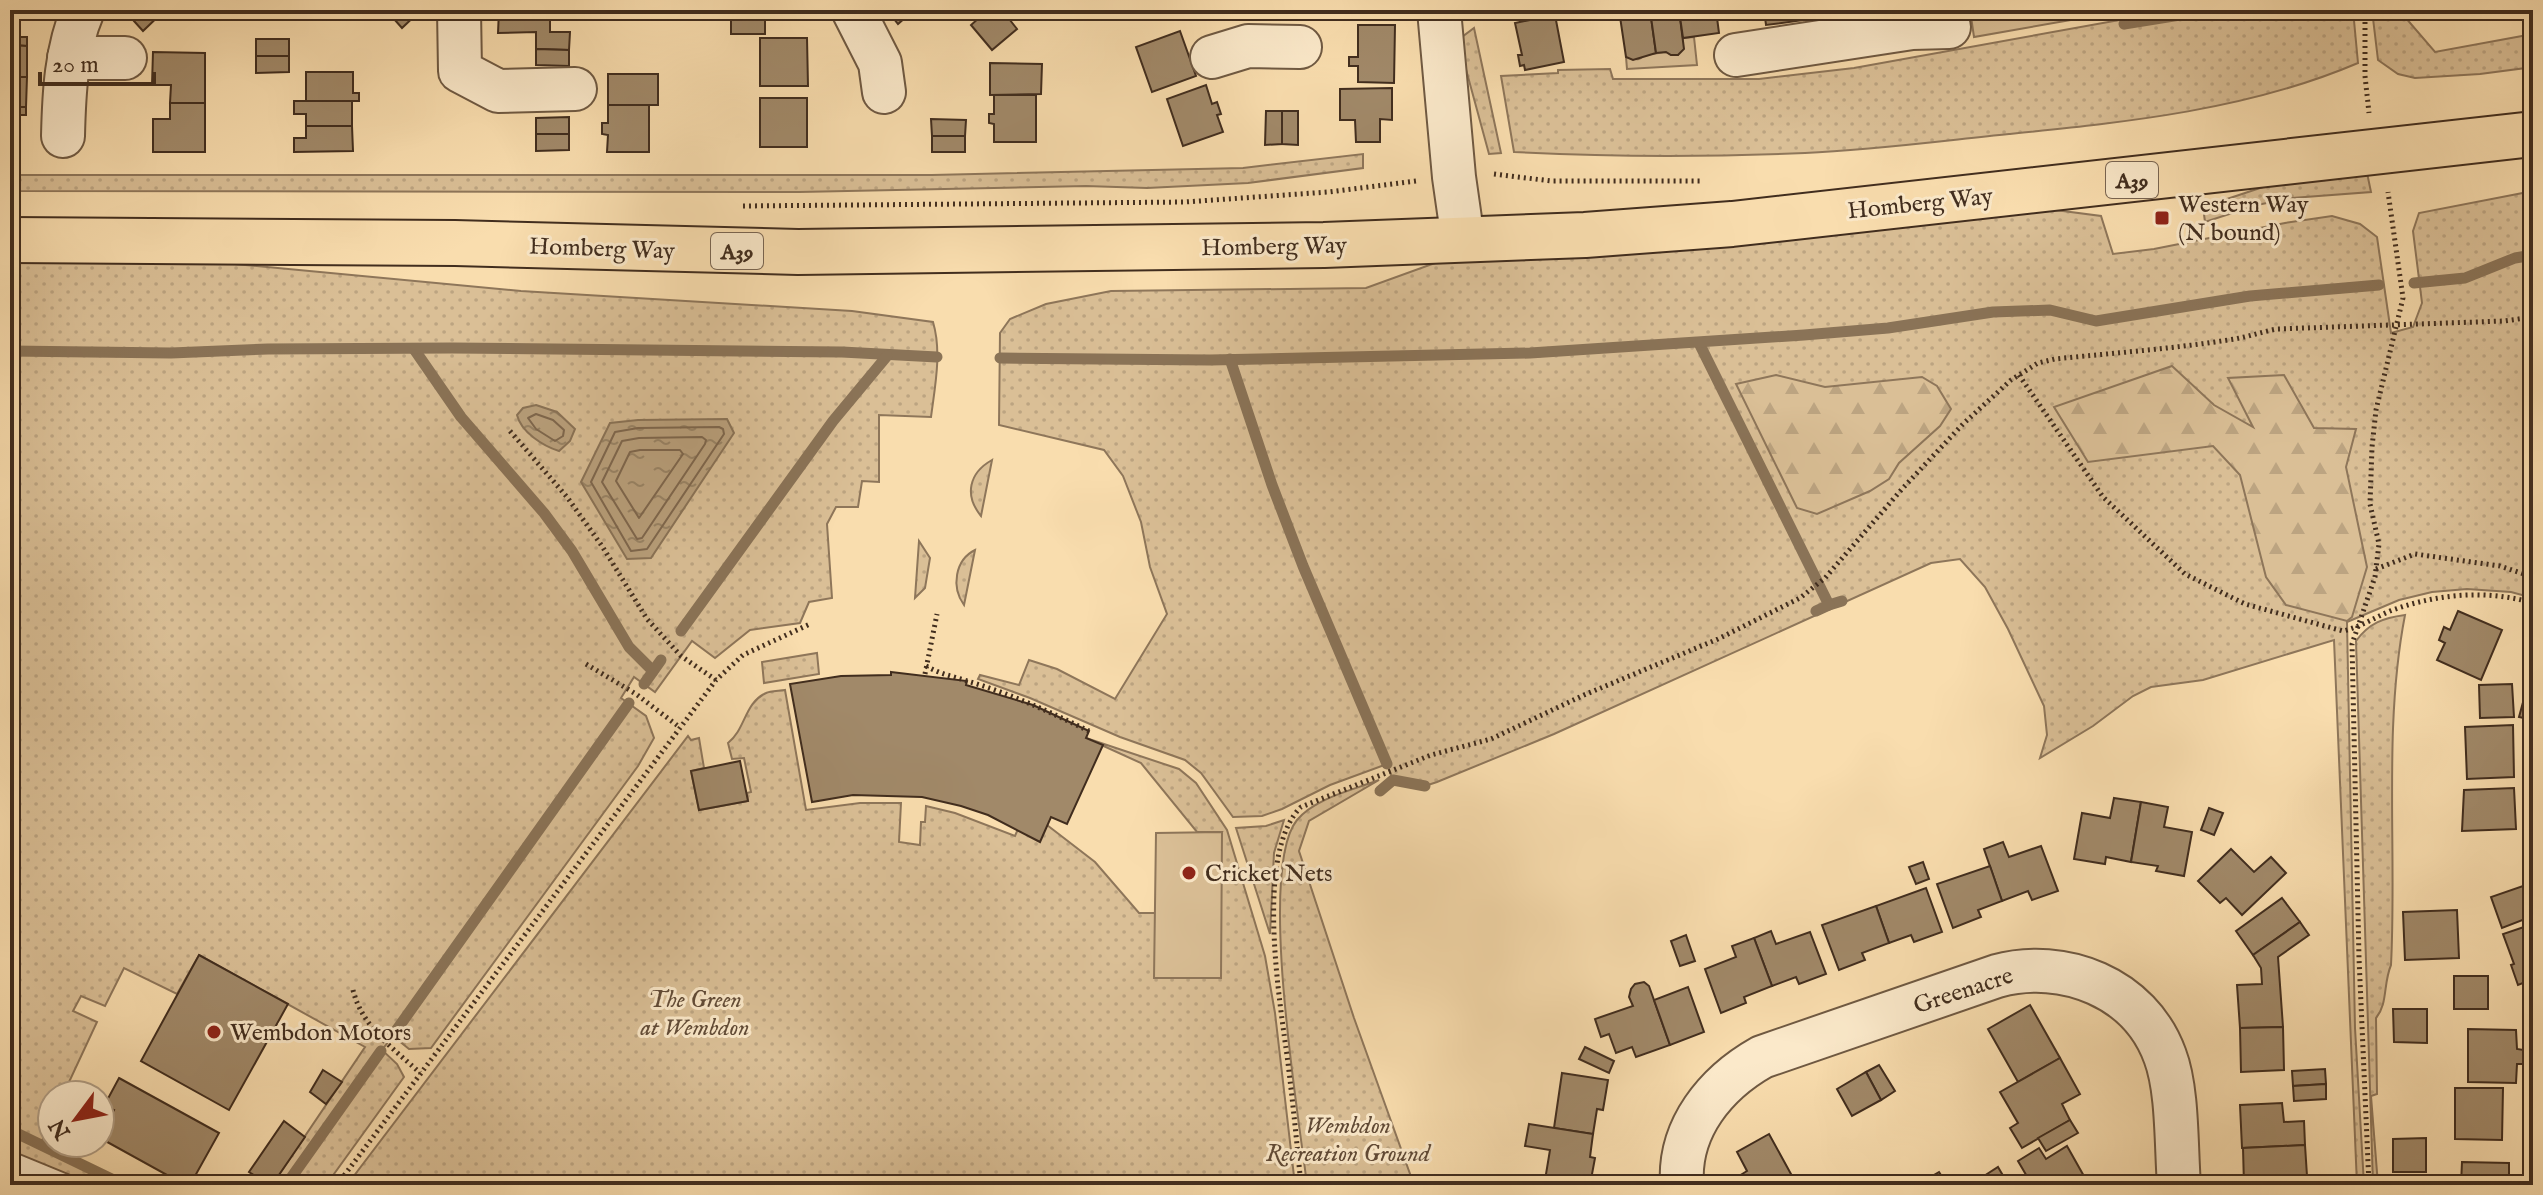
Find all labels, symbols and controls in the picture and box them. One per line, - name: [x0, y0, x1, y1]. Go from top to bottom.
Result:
- scale bar: [40, 36, 154, 86]
- text: 20 m: [52, 50, 99, 81]
- road number: A39: [2106, 162, 2158, 198]
- street label: Homberg Way: [1846, 181, 1995, 228]
- place label: Western Way (N bound): [2178, 190, 2309, 249]
- marker: Western Way (N bound): [2153, 209, 2171, 227]
- street label: Homberg Way: [529, 231, 676, 268]
- street label: Homberg Way: [1201, 231, 1347, 264]
- road number: A39: [711, 233, 763, 269]
- place label: Cricket Nets: [1205, 859, 1333, 890]
- marker: Cricket Nets: [1180, 864, 1198, 882]
- street label: Greenacre: [1910, 961, 2017, 1022]
- park label: The Green at Wembdon: [639, 985, 750, 1044]
- place label: Wembdon Motors: [230, 1018, 411, 1049]
- marker: Wembdon Motors: [205, 1023, 223, 1041]
- north arrow: [36, 1079, 116, 1159]
- park label: Wembdon Recreation Ground: [1266, 1111, 1432, 1170]
- text: N: [44, 1113, 78, 1145]

